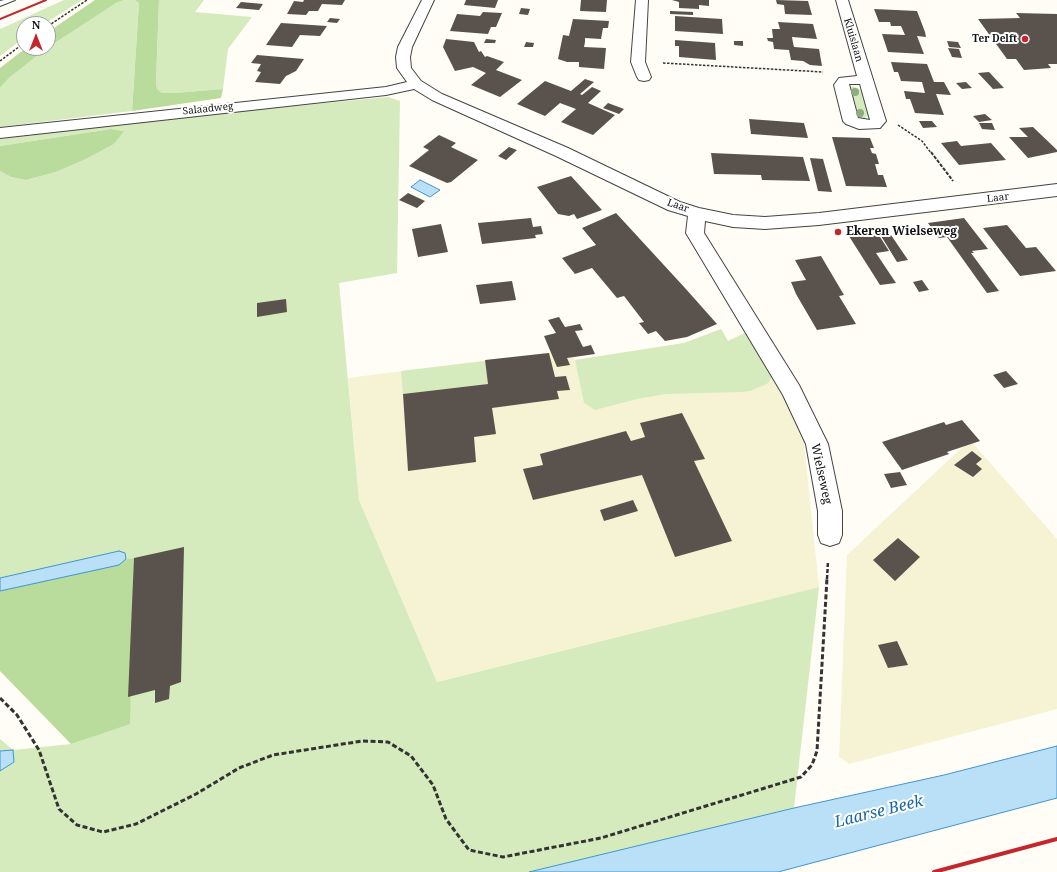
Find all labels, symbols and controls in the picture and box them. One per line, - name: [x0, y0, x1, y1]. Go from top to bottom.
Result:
- north arrow: [16, 16, 56, 56]
- text: N: [32, 17, 40, 32]
- street label: Kluislaan: [841, 17, 865, 63]
- place label: Ter Delft: [972, 33, 1017, 45]
- marker: Ter Delft: [1020, 34, 1030, 44]
- street label: Salaadweg: [182, 100, 234, 118]
- street label: Laar: [986, 191, 1010, 205]
- street label: Laar: [666, 197, 690, 215]
- place label: Ekeren Wielseweg: [846, 225, 957, 239]
- marker: Ekeren Wielseweg: [833, 227, 843, 237]
- street label: Wielseweg: [808, 442, 834, 506]
- water label: Laarse Beek: [833, 792, 925, 832]

